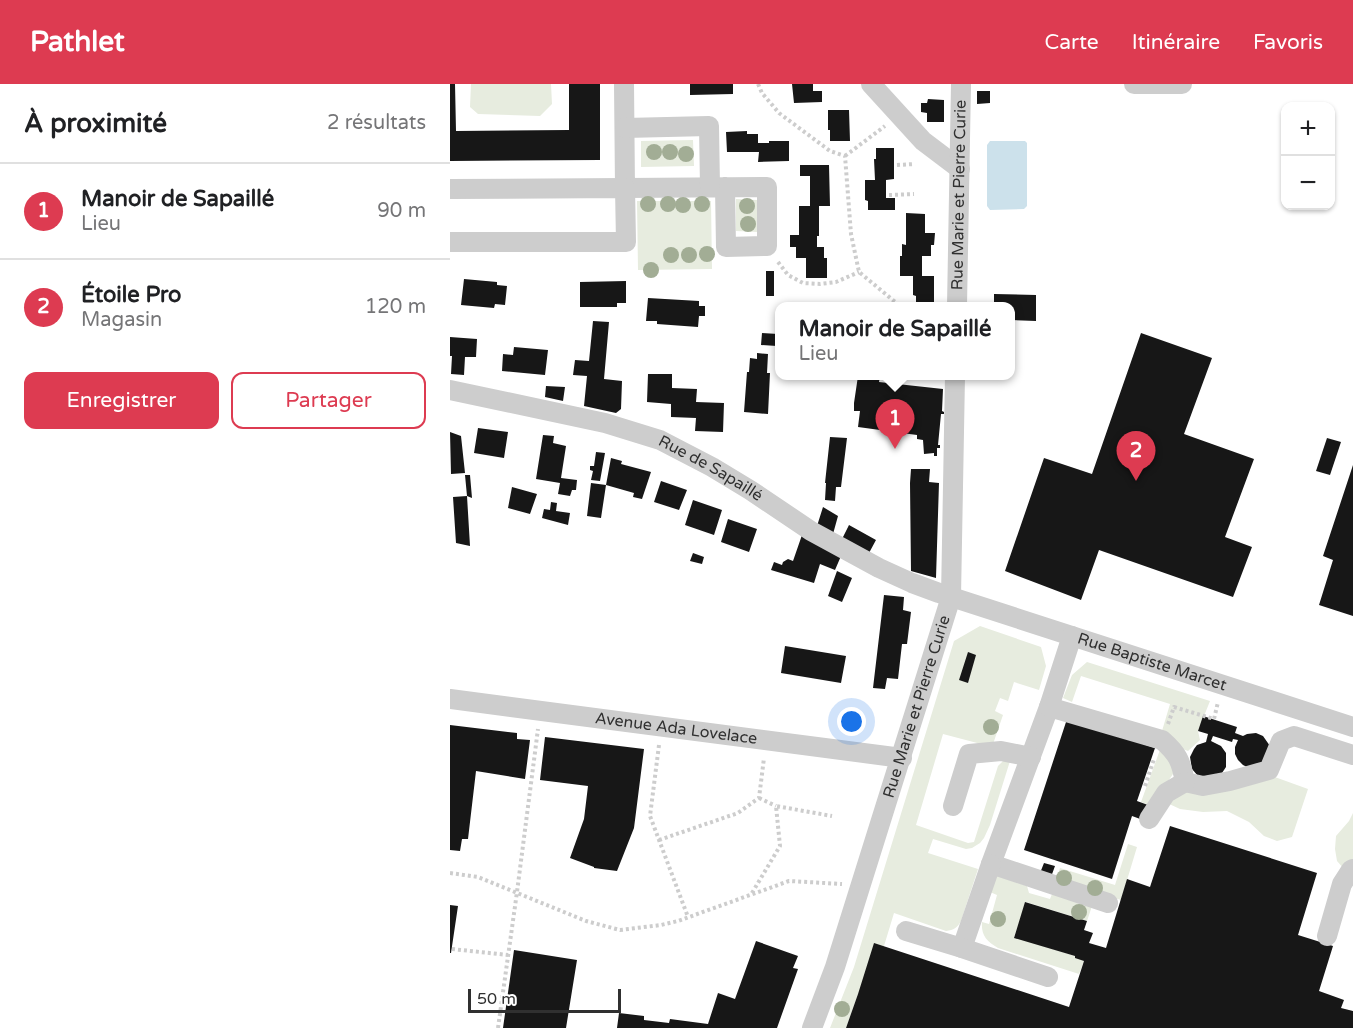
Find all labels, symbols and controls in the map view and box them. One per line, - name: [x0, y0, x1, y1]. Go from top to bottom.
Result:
- text: Pathlet: [30, 25, 125, 59]
- text: Carte: [1045, 30, 1099, 55]
- text: Itinéraire: [1132, 30, 1220, 55]
- text: Favoris: [1253, 30, 1323, 55]
- street label: Rue Marie et Pierre Curie: [947, 100, 971, 290]
- map controls: [1281, 102, 1335, 210]
- button: +: [1281, 102, 1335, 156]
- text: À proximité: [24, 108, 167, 139]
- text: 2 résultats: [327, 111, 426, 135]
- button: −: [1281, 156, 1335, 210]
- text: Manoir de Sapaillé: [81, 186, 274, 212]
- text: 1: [37, 199, 50, 223]
- text: 90 m: [377, 199, 426, 223]
- text: Lieu: [81, 212, 121, 236]
- text: Étoile Pro: [81, 282, 182, 308]
- text: 2: [37, 295, 50, 319]
- text: 120 m: [365, 295, 426, 319]
- popup: [775, 302, 1015, 380]
- text: Magasin: [81, 308, 162, 332]
- text: Manoir de Sapaillé: [798, 316, 992, 342]
- text: Lieu: [798, 342, 838, 366]
- button: Enregistrer: [24, 372, 219, 429]
- button: Partager: [231, 372, 426, 429]
- pin: 1: [876, 400, 914, 449]
- street label: Rue de Sapaillé: [655, 431, 767, 506]
- pin: 2: [1116, 432, 1156, 481]
- street label: Rue Marie et Pierre Curie: [879, 613, 955, 801]
- street label: Rue Baptiste Marcet: [1075, 629, 1229, 695]
- your location: [837, 707, 866, 736]
- street label: Avenue Ada Lovelace: [594, 708, 758, 749]
- scale bar: [468, 986, 621, 1014]
- text: 50 m: [477, 989, 516, 1009]

